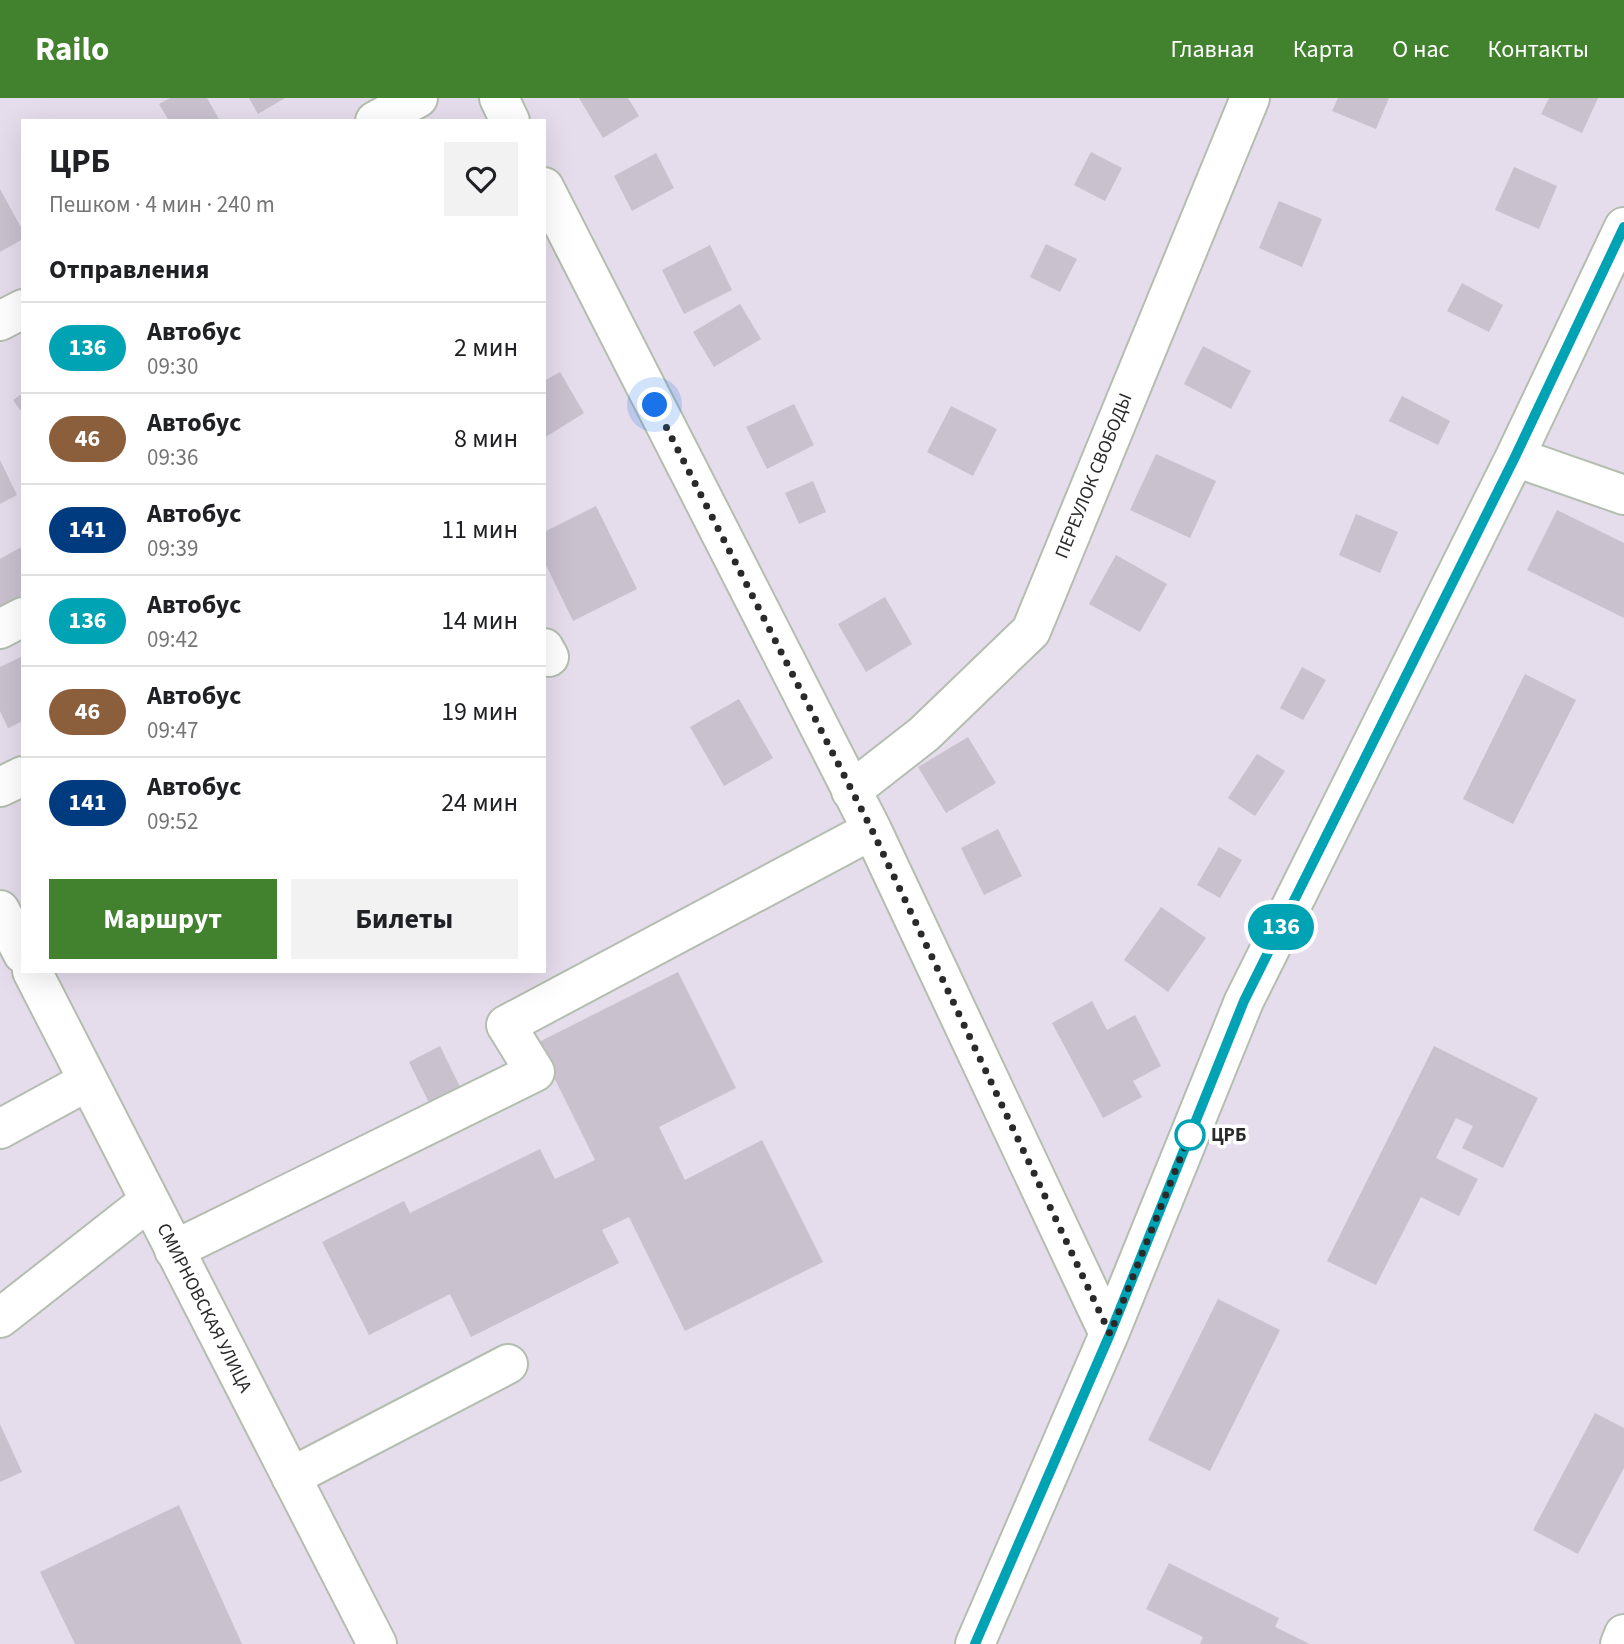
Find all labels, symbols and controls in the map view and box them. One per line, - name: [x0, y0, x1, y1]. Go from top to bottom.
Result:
- text: Railo: [35, 26, 109, 73]
- text: Главная: [1170, 32, 1255, 67]
- text: Карта: [1293, 32, 1354, 67]
- text: О нас: [1392, 32, 1449, 67]
- text: Контакты: [1487, 32, 1589, 67]
- text: ЦРБ: [49, 138, 110, 185]
- button: heart: [444, 142, 518, 216]
- text: Пешком · 4 мин · 240 m: [49, 188, 275, 221]
- text: Отправления: [49, 251, 209, 288]
- text: Автобус: [147, 313, 241, 350]
- text: 2 мин: [454, 329, 518, 366]
- text: 136: [68, 330, 107, 365]
- text: 09:30: [147, 350, 198, 383]
- your location: [637, 387, 672, 422]
- street label: ПЕРЕУЛОК СВОБОДЫ: [1049, 389, 1139, 563]
- text: Автобус: [147, 404, 241, 441]
- text: 8 мин: [454, 420, 518, 457]
- text: 46: [75, 421, 100, 456]
- text: 09:36: [147, 441, 198, 474]
- text: Автобус: [147, 495, 241, 532]
- text: 11 мин: [441, 511, 518, 548]
- text: 141: [68, 512, 107, 547]
- text: 09:39: [147, 532, 198, 565]
- text: Автобус: [147, 586, 241, 623]
- text: 14 мин: [441, 602, 518, 639]
- text: 136: [68, 603, 107, 638]
- text: 09:42: [147, 623, 198, 656]
- text: Автобус: [147, 677, 241, 714]
- text: 19 мин: [441, 693, 518, 730]
- text: 46: [75, 694, 100, 729]
- text: 09:47: [147, 714, 198, 747]
- text: Автобус: [147, 768, 241, 805]
- text: 24 мин: [441, 784, 518, 821]
- text: 141: [68, 785, 107, 820]
- text: 09:52: [147, 805, 198, 838]
- button: Маршрут: [49, 879, 277, 959]
- button: Билеты: [291, 879, 518, 959]
- line badge: 136: [1241, 904, 1321, 950]
- text: 136: [1262, 909, 1300, 944]
- marker: ЦРБ: [1175, 1120, 1205, 1150]
- place label: ЦРБ: [1211, 1122, 1246, 1149]
- street label: СМИРНОВСКАЯ УЛИЦА: [150, 1219, 259, 1398]

